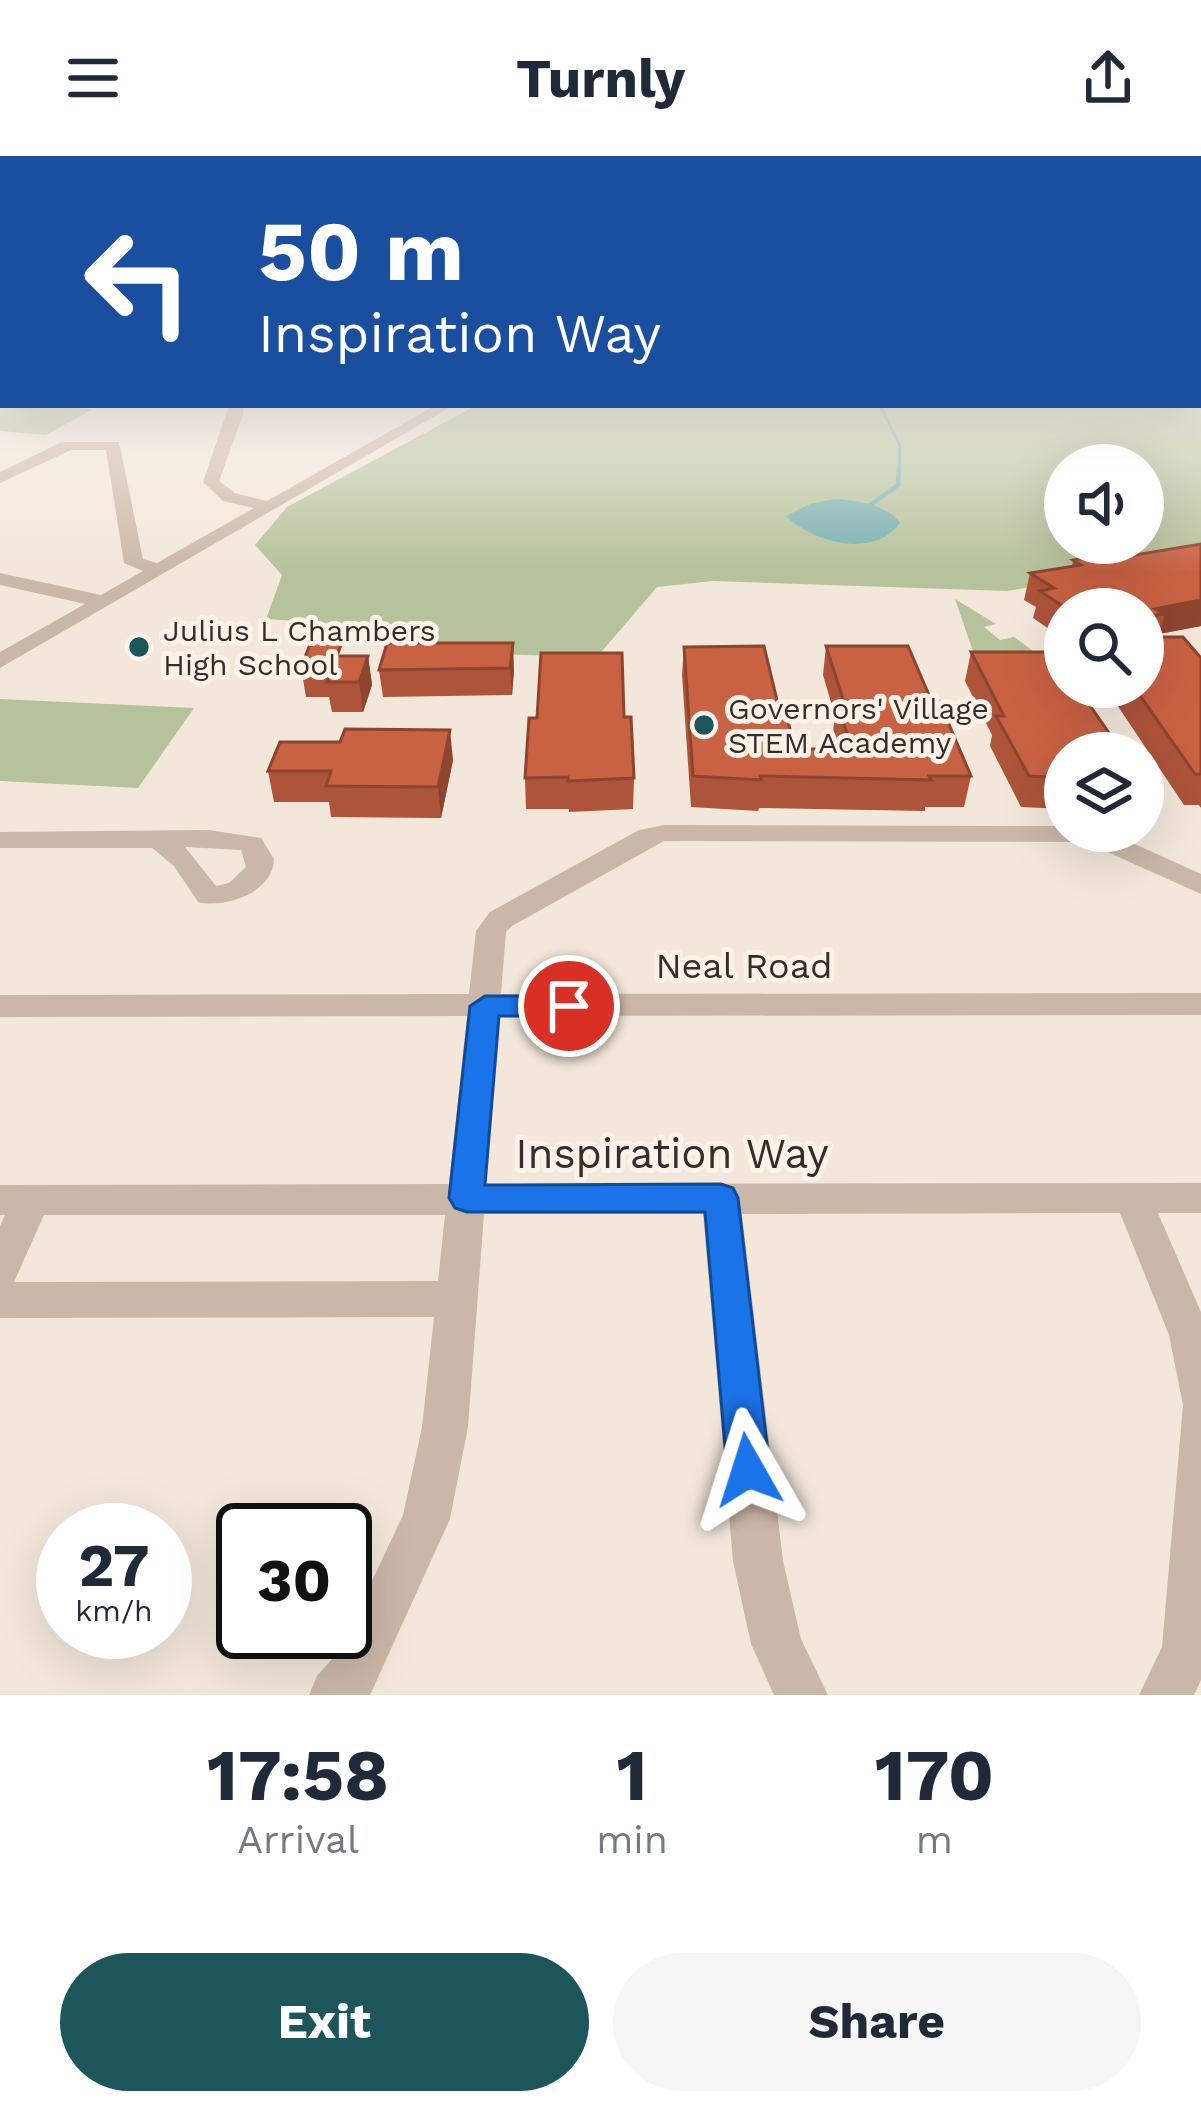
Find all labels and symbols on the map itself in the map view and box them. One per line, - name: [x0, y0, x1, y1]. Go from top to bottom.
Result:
- place label: Julius L Chambers High School: [163, 613, 436, 682]
- marker: Julius L Chambers High School: [126, 634, 152, 660]
- place label: Governors' Village STEM Academy: [728, 691, 989, 760]
- marker: Governors' Village STEM Academy: [691, 712, 717, 738]
- street label: Neal Road: [655, 945, 833, 987]
- pin: [518, 955, 620, 1057]
- street label: Inspiration Way: [515, 1129, 829, 1178]
- position arrow: [685, 1407, 811, 1533]
- speed limit sign: 30: [216, 1503, 372, 1659]

